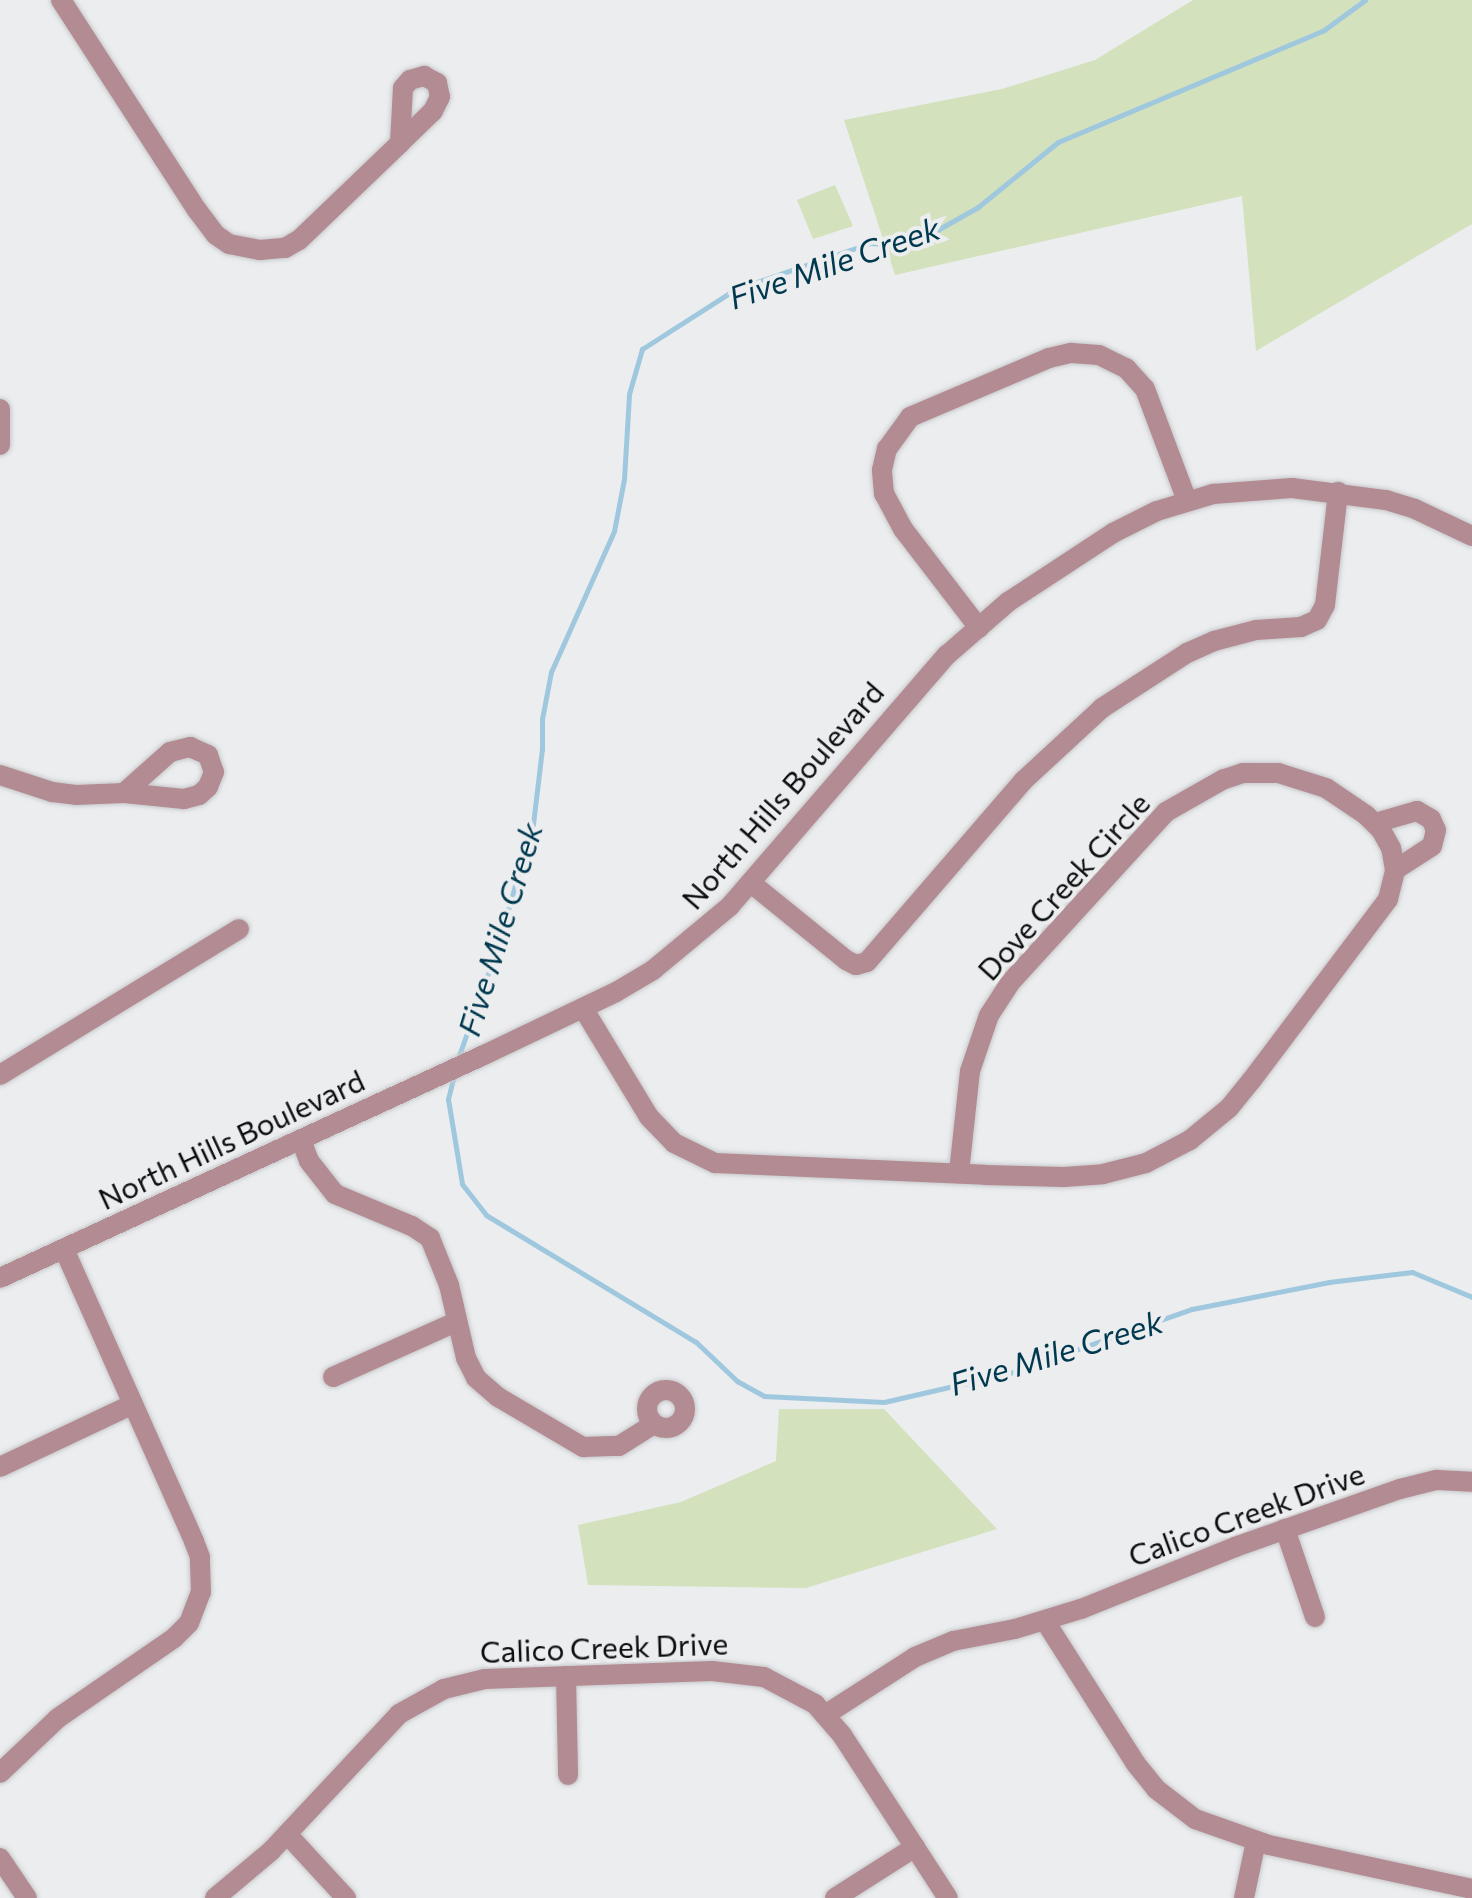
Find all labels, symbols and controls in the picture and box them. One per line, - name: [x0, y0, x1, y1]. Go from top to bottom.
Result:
- water label: Five Mile Creek: [723, 208, 945, 316]
- street label: North Hills Boulevard: [674, 674, 890, 916]
- street label: Dove Creek Circle: [969, 785, 1157, 987]
- water label: Five Mile Creek: [448, 818, 550, 1040]
- street label: North Hills Boulevard: [92, 1062, 370, 1216]
- water label: Five Mile Creek: [945, 1301, 1167, 1403]
- street label: Calico Creek Drive: [1123, 1455, 1369, 1573]
- street label: Calico Creek Drive: [479, 1625, 729, 1669]

